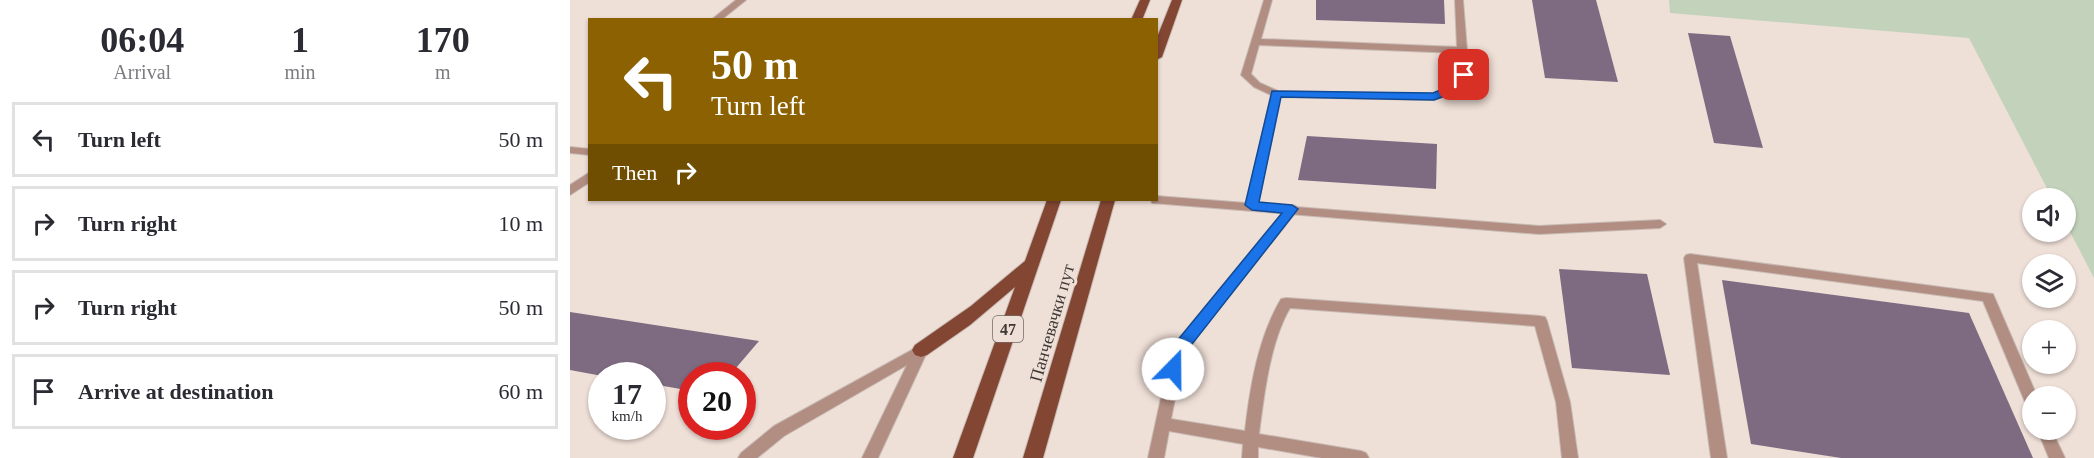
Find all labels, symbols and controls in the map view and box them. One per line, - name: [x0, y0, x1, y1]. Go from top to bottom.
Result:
- text: 06:04: [100, 20, 184, 60]
- text: 1: [291, 20, 309, 60]
- text: 170: [416, 20, 470, 60]
- icon: left: [612, 42, 690, 120]
- text: 50 m: [711, 42, 799, 88]
- pin: [1438, 49, 1489, 100]
- icon: arrive: [1447, 58, 1480, 91]
- text: Arrival: [113, 61, 171, 83]
- text: min: [284, 61, 316, 83]
- text: m: [435, 61, 451, 83]
- text: Turn left: [711, 91, 805, 121]
- icon: left: [27, 123, 60, 156]
- text: Turn left: [78, 127, 161, 152]
- text: 50 m: [498, 127, 543, 152]
- icon: right: [669, 156, 702, 189]
- text: Then: [612, 160, 657, 185]
- map controls: [2022, 188, 2076, 440]
- button: sound: [2022, 188, 2076, 242]
- icon: right: [27, 207, 60, 240]
- text: Turn right: [78, 211, 177, 236]
- text: 10 m: [498, 211, 543, 236]
- button: layers: [2022, 254, 2076, 308]
- street label: Панчевачки пут: [1026, 262, 1078, 384]
- icon: right: [27, 291, 60, 324]
- text: Turn right: [78, 295, 177, 320]
- text: 50 m: [498, 295, 543, 320]
- road number: 47: [993, 316, 1023, 342]
- button: +: [2022, 320, 2076, 374]
- position arrow: [1141, 337, 1205, 401]
- speed limit sign: 20: [678, 362, 756, 440]
- icon: arrive: [27, 375, 60, 408]
- text: 17: [612, 377, 642, 410]
- text: Arrive at destination: [78, 379, 274, 404]
- text: 60 m: [498, 379, 543, 404]
- button: −: [2022, 386, 2076, 440]
- text: km/h: [612, 408, 642, 424]

